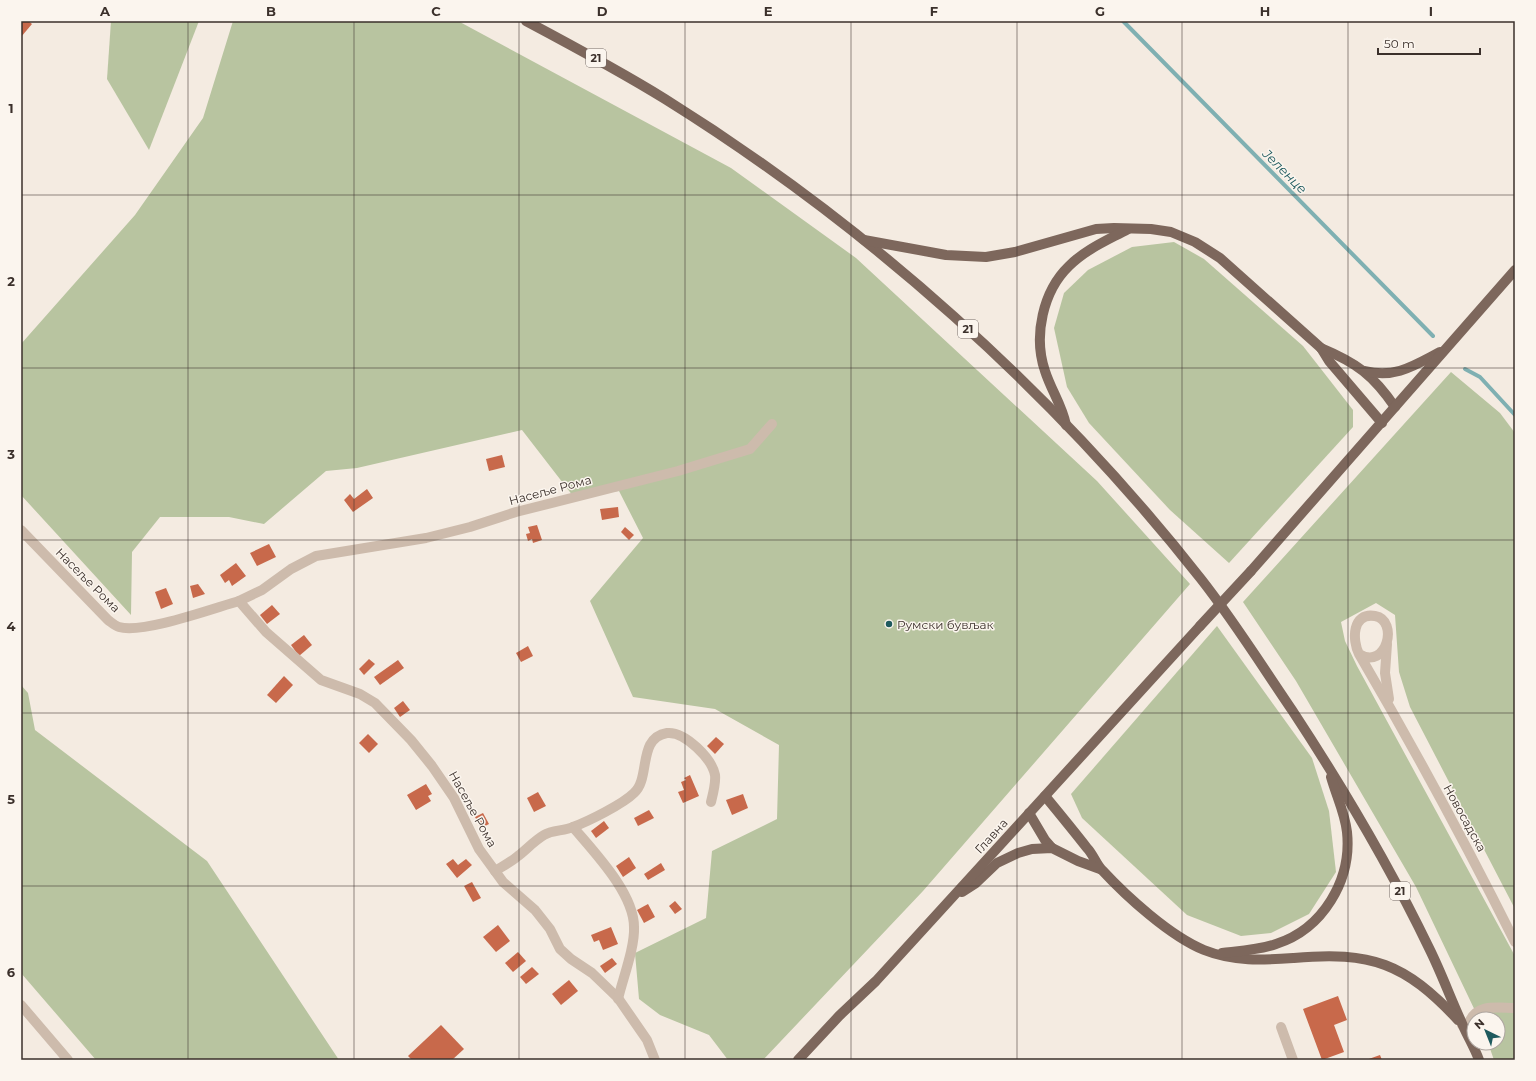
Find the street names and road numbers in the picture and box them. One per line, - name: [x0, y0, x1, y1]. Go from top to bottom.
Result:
- road number: 21: [586, 49, 606, 67]
- road number: 21: [958, 320, 978, 338]
- street label: Насеље Рома: [507, 472, 593, 508]
- street label: Насеље Рома: [53, 545, 123, 615]
- street label: Насеље Рома: [446, 768, 500, 850]
- street label: Новосадска: [1440, 782, 1490, 854]
- street label: Главна: [971, 815, 1011, 857]
- road number: 21: [1390, 882, 1410, 900]

